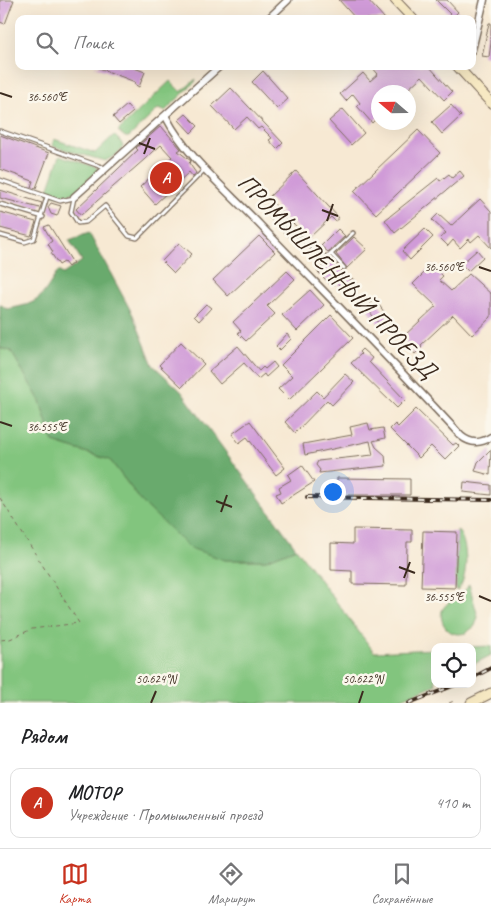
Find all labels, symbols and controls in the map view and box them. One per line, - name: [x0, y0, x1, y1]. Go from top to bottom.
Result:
- search box: [15, 15, 476, 70]
- icon: search: [33, 29, 61, 57]
- text: Поиск: [73, 31, 113, 55]
- north arrow: [371, 85, 416, 130]
- text: 36.560°E: [27, 89, 68, 105]
- pin: A: [150, 159, 182, 197]
- street label: ПРОМЫШЛЕННЫЙ ПРОЕЗД: [231, 167, 444, 386]
- text: 36.560°E: [424, 259, 465, 275]
- text: 36.555°E: [27, 419, 68, 435]
- your location: [320, 479, 346, 505]
- text: 36.555°E: [424, 589, 465, 605]
- map controls: [431, 643, 476, 688]
- button: locate: [431, 643, 476, 688]
- text: 50.624°N: [136, 671, 178, 687]
- text: 50.622°N: [343, 671, 385, 687]
- text: Рядом: [20, 723, 67, 749]
- text: МОТОР: [68, 781, 121, 805]
- text: A: [33, 793, 41, 813]
- text: 410 m: [436, 793, 470, 813]
- text: Учреждение · Промышленный проезд: [68, 805, 262, 825]
- tab: Карта: [59, 860, 91, 907]
- tab: Маршрут: [208, 860, 254, 907]
- tab: Сохранённые: [372, 860, 432, 907]

